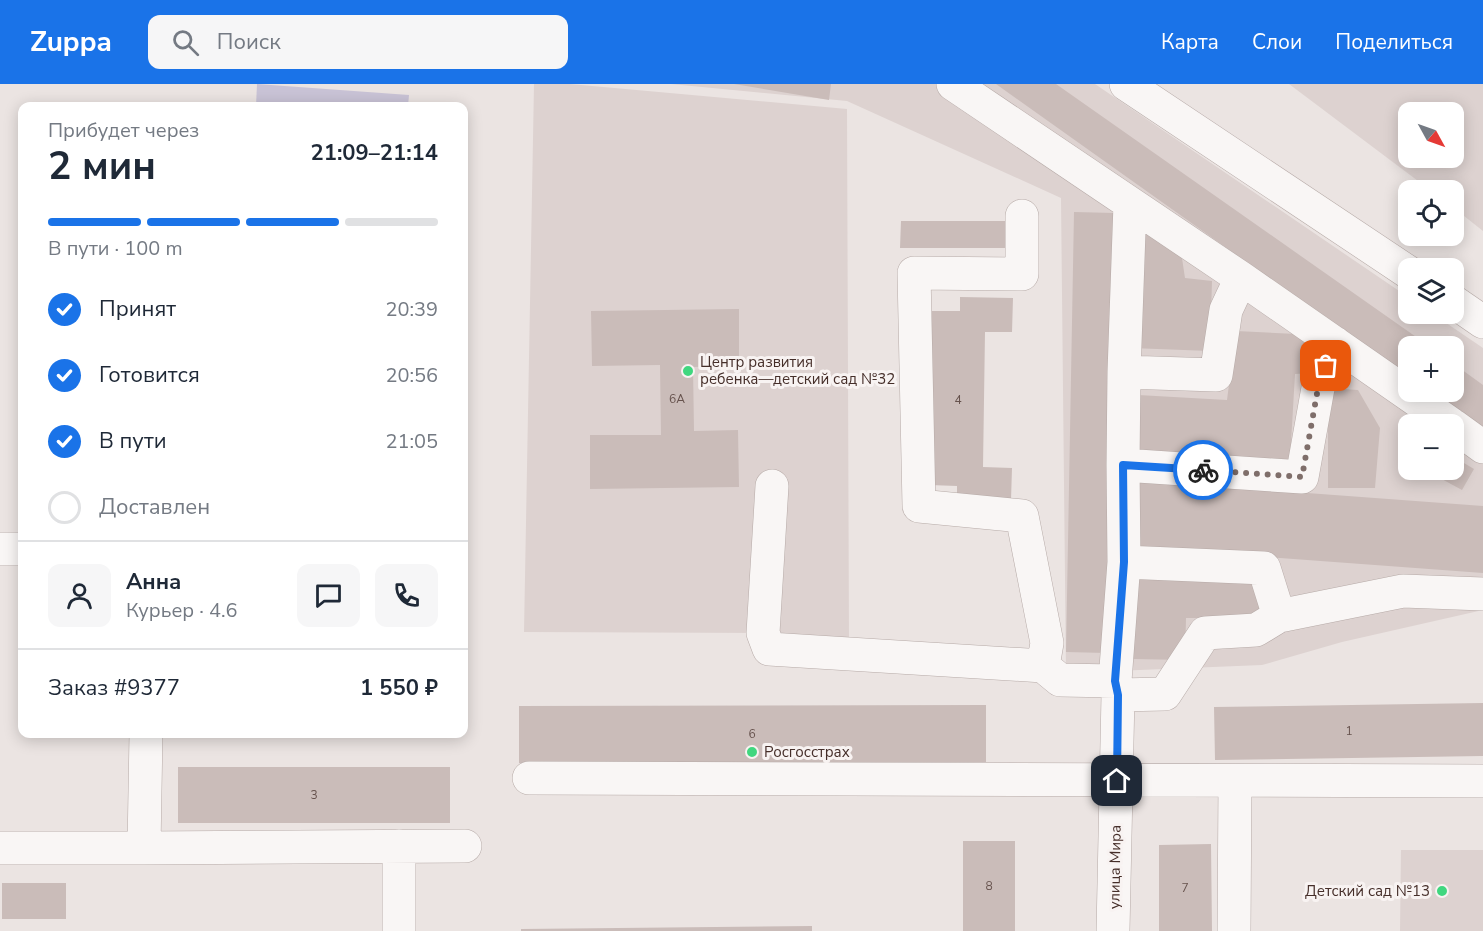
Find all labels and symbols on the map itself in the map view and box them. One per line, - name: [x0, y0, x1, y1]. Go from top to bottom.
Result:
- north arrow: [1398, 102, 1464, 168]
- pin: [1300, 340, 1351, 391]
- place label: Центр развития ребенка––детский сад №32: [700, 352, 895, 389]
- marker: Центр развития ребенка––детский сад №32: [681, 364, 695, 378]
- house number: 6А: [669, 391, 685, 407]
- house number: 4: [954, 392, 962, 408]
- courier: [1173, 440, 1233, 500]
- house number: 1: [1345, 723, 1353, 739]
- house number: 6: [748, 726, 756, 742]
- place label: Росгосстрах: [764, 742, 850, 762]
- marker: Росгосстрах: [745, 745, 759, 759]
- pin: [1091, 755, 1142, 806]
- house number: 3: [310, 787, 318, 803]
- street label: улица Мира: [1104, 825, 1126, 909]
- house number: 8: [985, 878, 993, 894]
- house number: 7: [1181, 880, 1189, 896]
- place label: Детский сад №13: [1305, 881, 1430, 901]
- marker: Детский сад №13: [1435, 884, 1449, 898]

